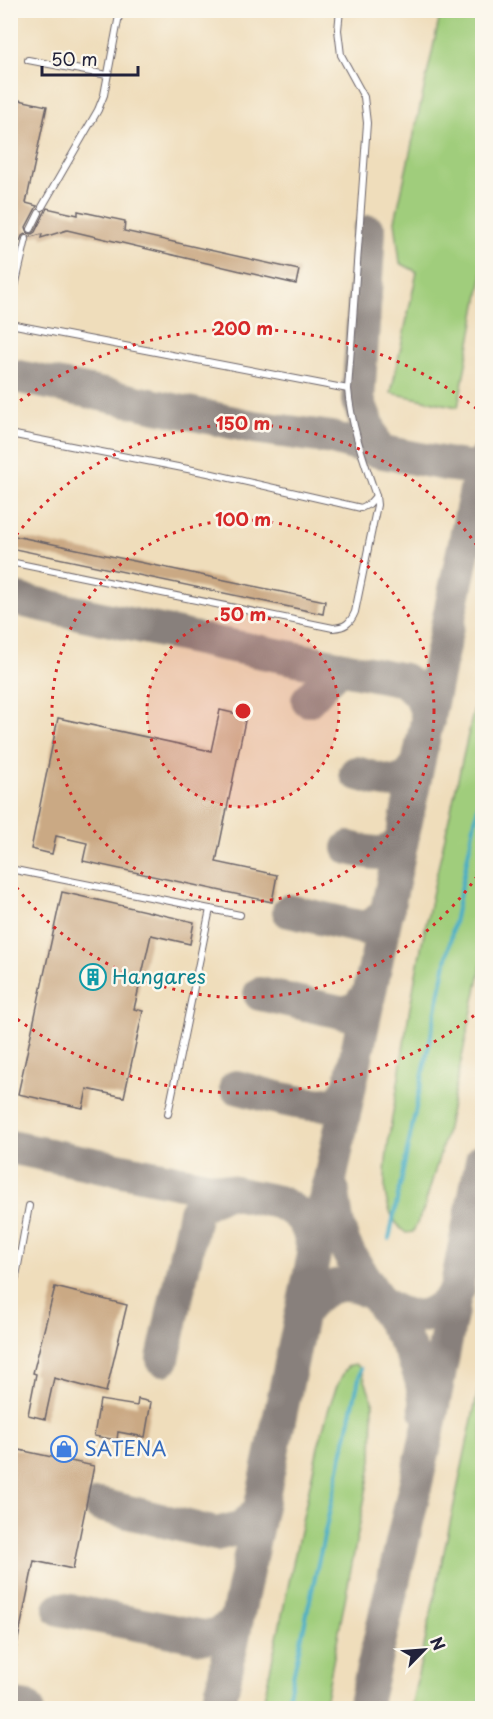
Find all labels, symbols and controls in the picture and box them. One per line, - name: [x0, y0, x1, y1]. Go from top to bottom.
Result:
- scale bar: [42, 39, 138, 77]
- text: 50 m: [51, 45, 98, 72]
- text: 200 m: [213, 314, 273, 341]
- text: 150 m: [216, 409, 270, 436]
- text: 100 m: [215, 505, 271, 532]
- text: 50 m: [220, 600, 266, 627]
- centre of rings: [233, 701, 253, 721]
- place label: Hangares: [112, 961, 206, 991]
- building icon: Hangares: [78, 962, 108, 992]
- place label: SATENA: [84, 1433, 167, 1463]
- shop icon: SATENA: [49, 1434, 79, 1464]
- north arrow: [394, 1620, 454, 1680]
- text: N: [425, 1632, 452, 1654]

